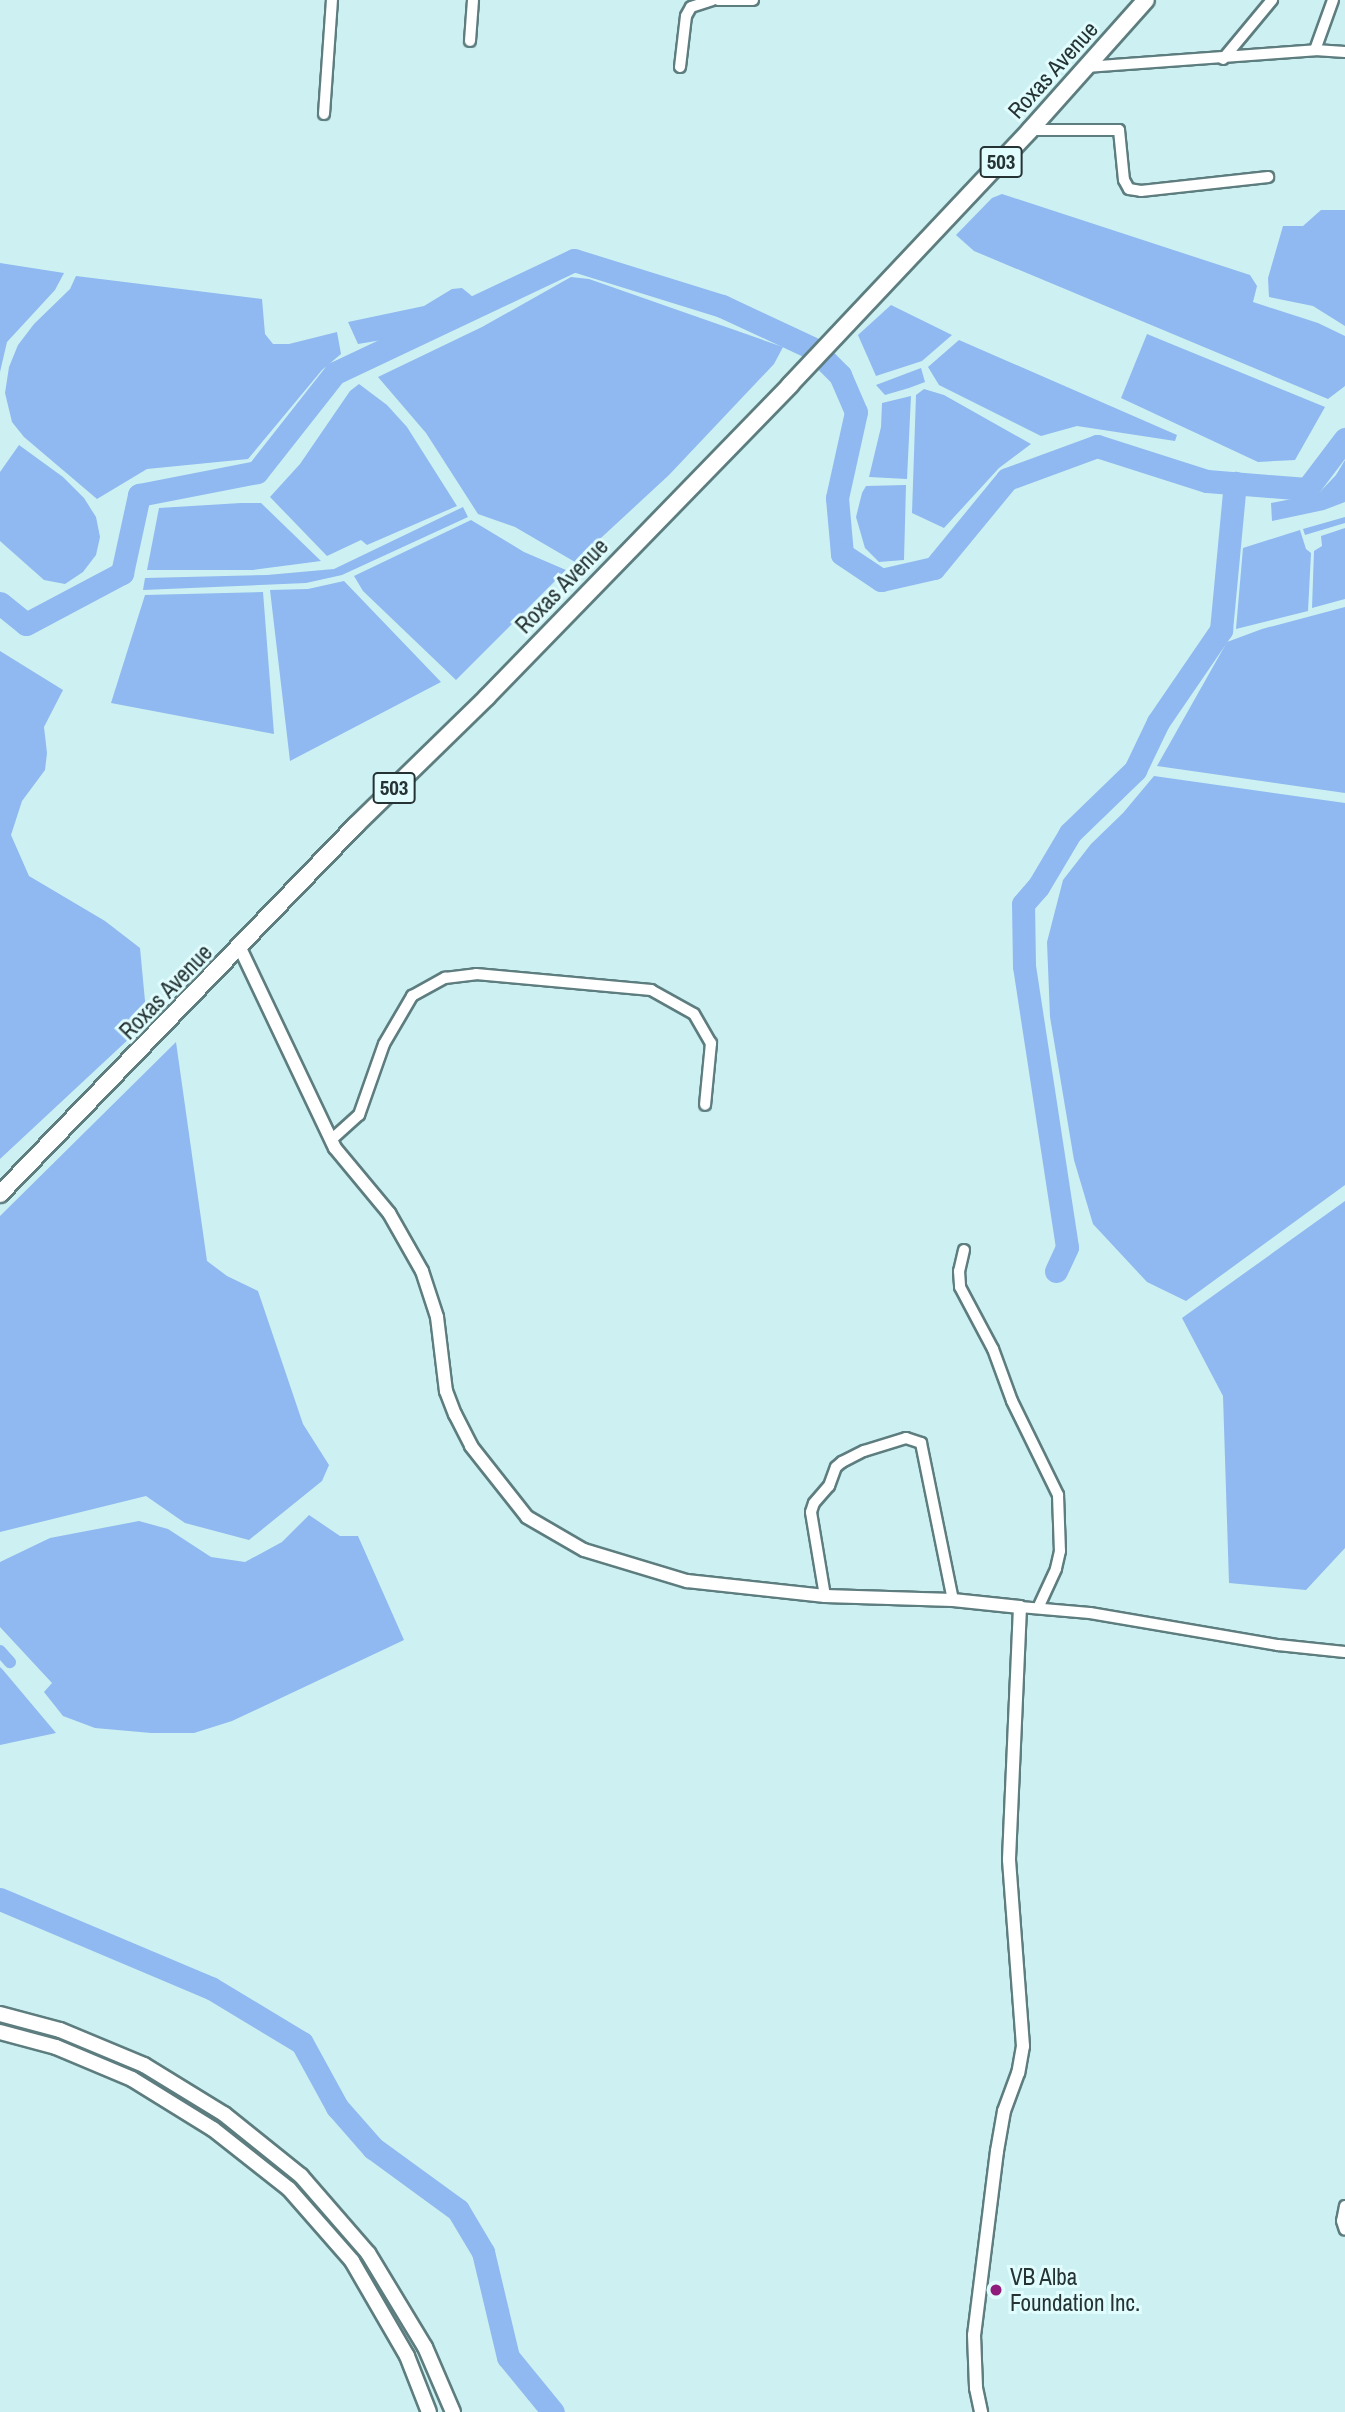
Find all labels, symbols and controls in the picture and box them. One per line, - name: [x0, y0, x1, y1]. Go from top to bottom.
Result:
- street label: Roxas Avenue: [1002, 15, 1104, 125]
- road number: 503: [978, 144, 1024, 180]
- street label: Roxas Avenue: [510, 532, 614, 640]
- road number: 503: [371, 770, 417, 806]
- street label: Roxas Avenue: [114, 938, 218, 1046]
- place label: VB Alba Foundation Inc.: [1010, 2263, 1140, 2317]
- marker: VB Alba Foundation Inc.: [988, 2282, 1004, 2298]

